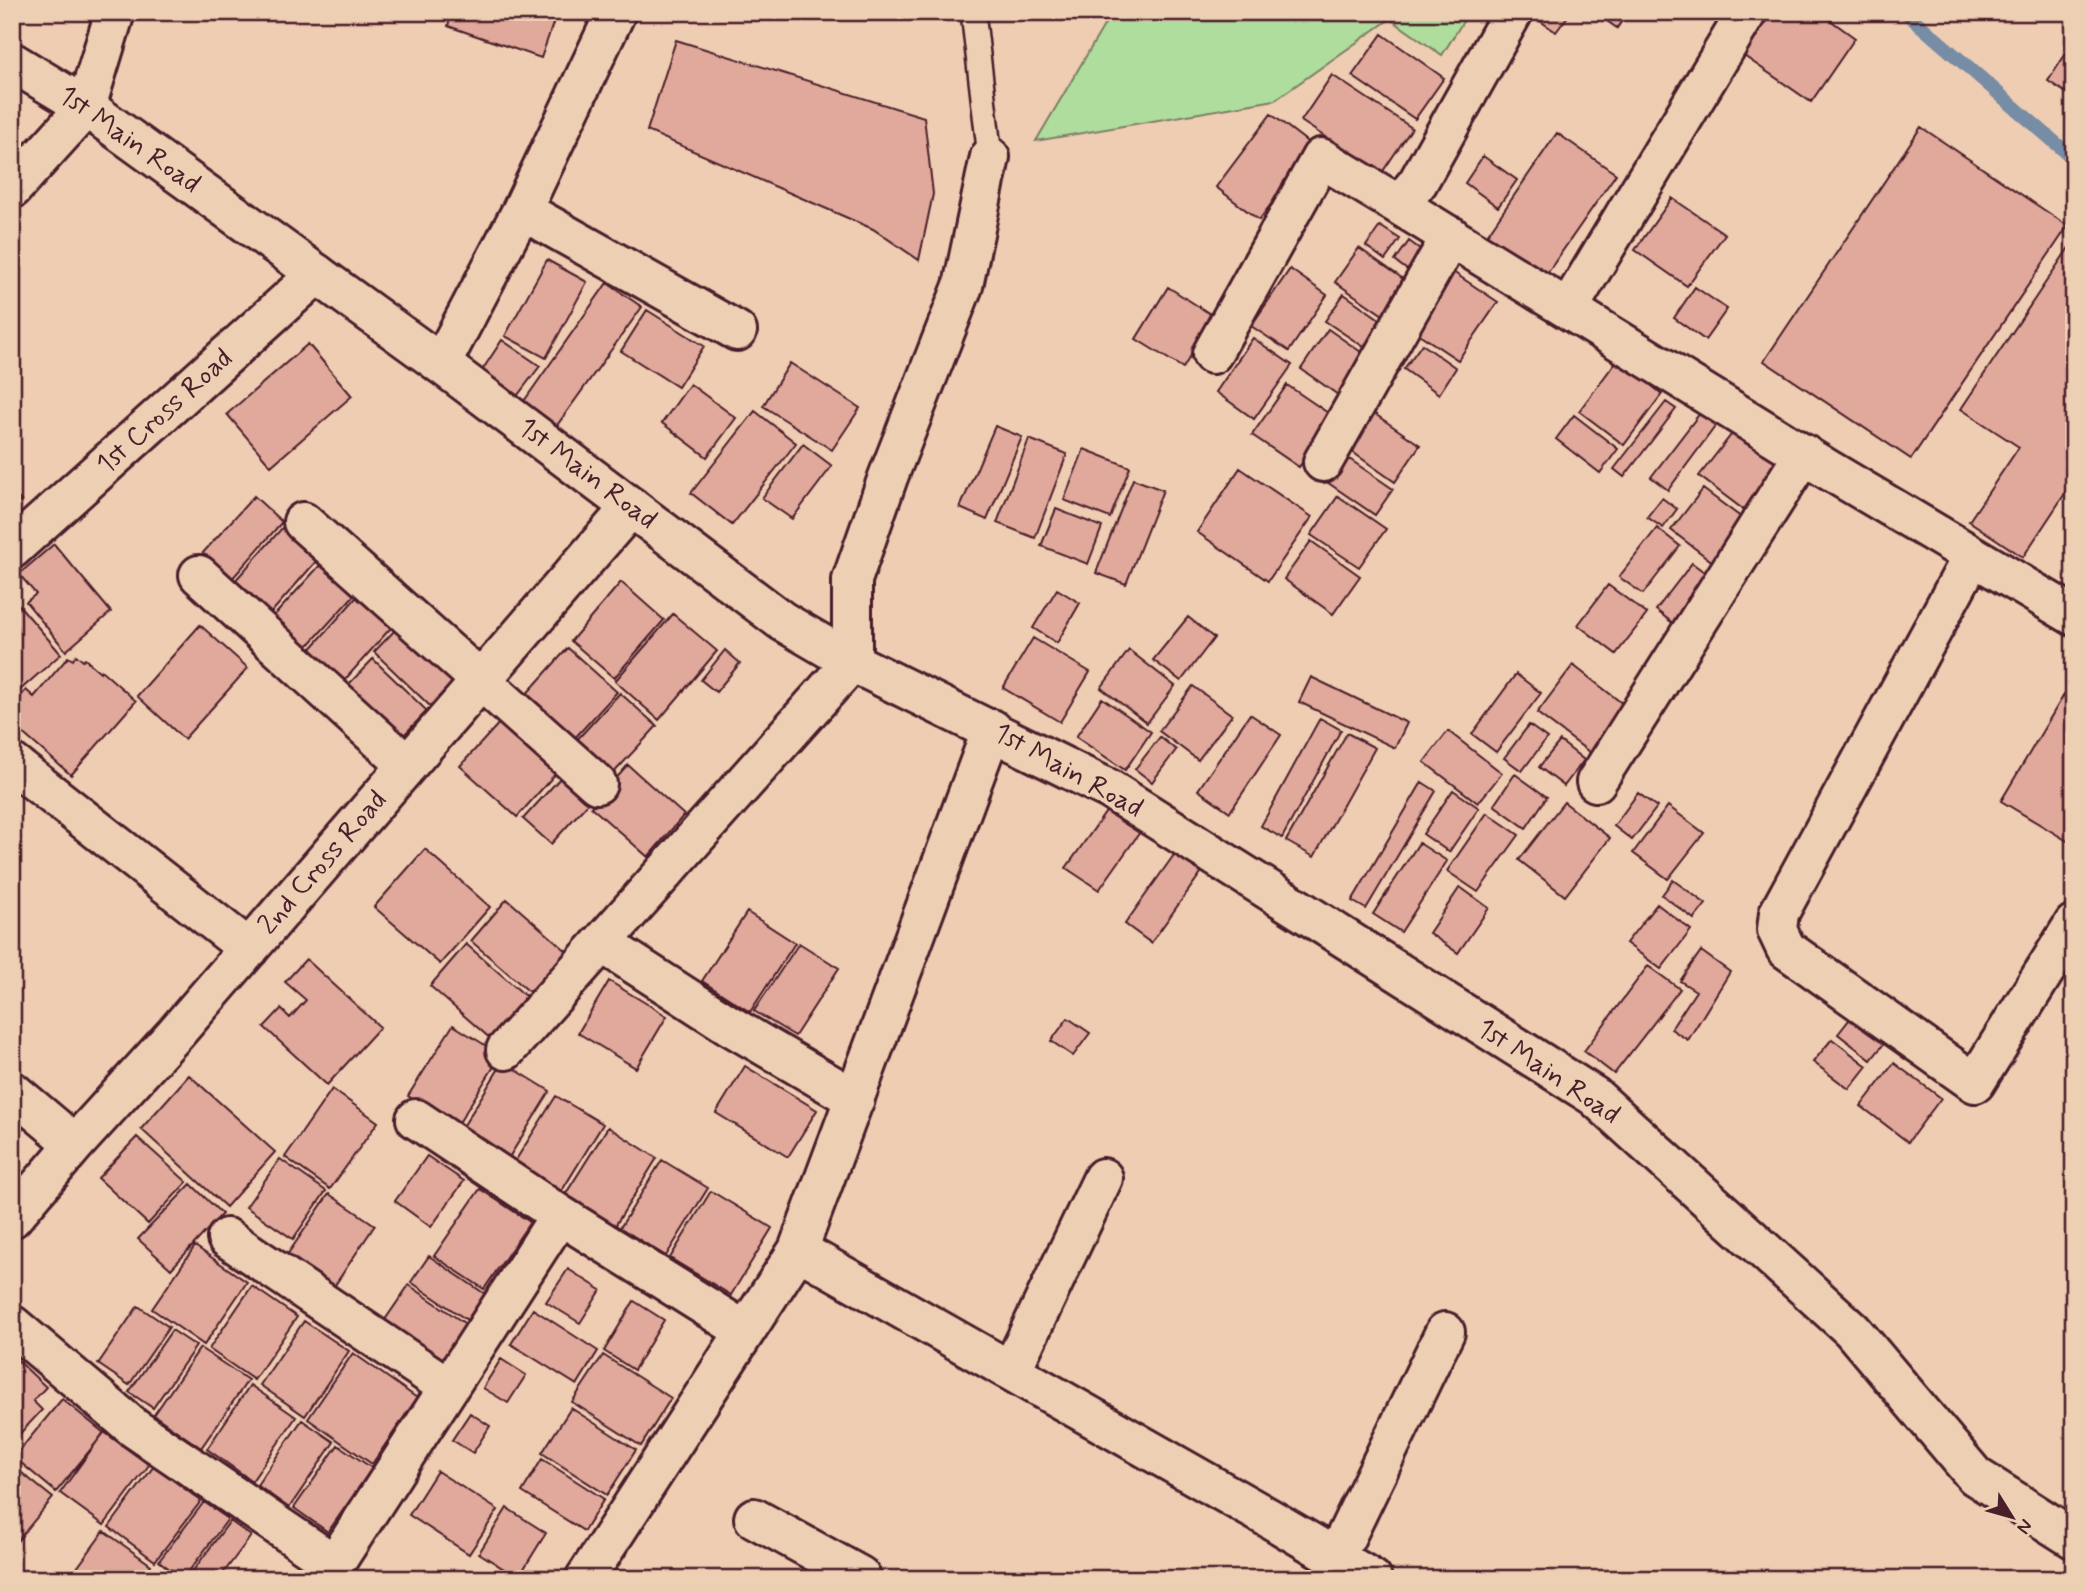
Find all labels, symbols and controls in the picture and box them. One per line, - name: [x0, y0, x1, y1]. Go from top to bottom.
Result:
- street label: 1st Main Road: [51, 77, 207, 203]
- street label: 1st Cross Road: [89, 341, 241, 483]
- street label: 1st Main Road: [510, 409, 664, 539]
- street label: 1st Main Road: [987, 715, 1149, 827]
- street label: 2nd Cross Road: [250, 783, 396, 943]
- street label: 1st Main Road: [1469, 1010, 1627, 1134]
- north arrow: [1978, 1482, 2048, 1552]
- text: N: [2011, 1514, 2038, 1539]

